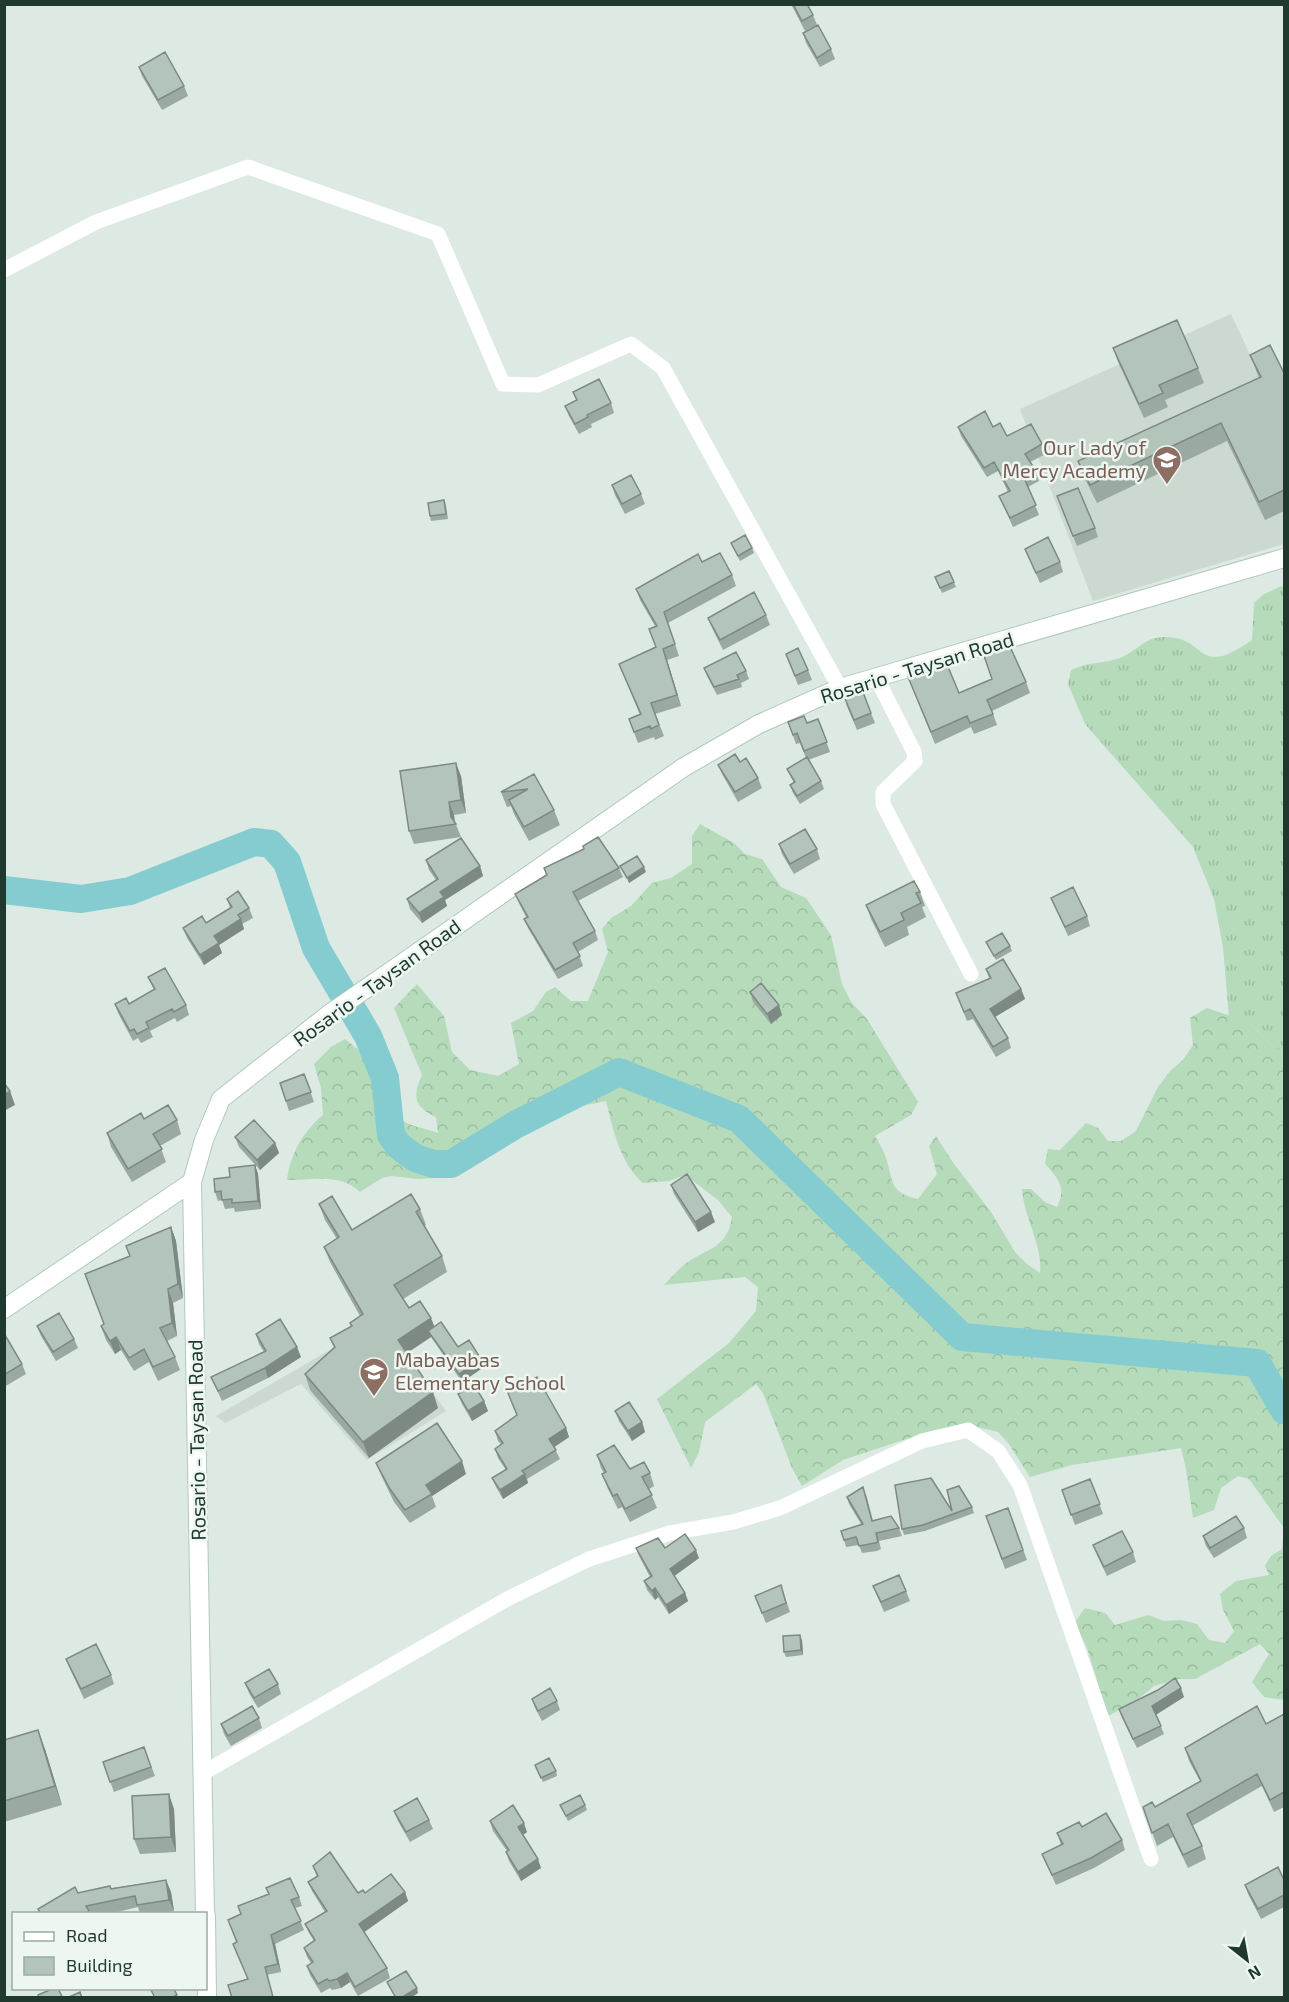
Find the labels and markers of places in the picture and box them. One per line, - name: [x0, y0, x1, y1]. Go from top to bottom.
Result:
- place label: Our Lady of Mercy Academy: [1003, 435, 1146, 482]
- school or university icon: Our Lady of Mercy Academy: [1151, 444, 1183, 486]
- place label: Mabayabas Elementary School: [395, 1347, 565, 1394]
- school or university icon: Mabayabas Elementary School: [358, 1356, 390, 1398]

